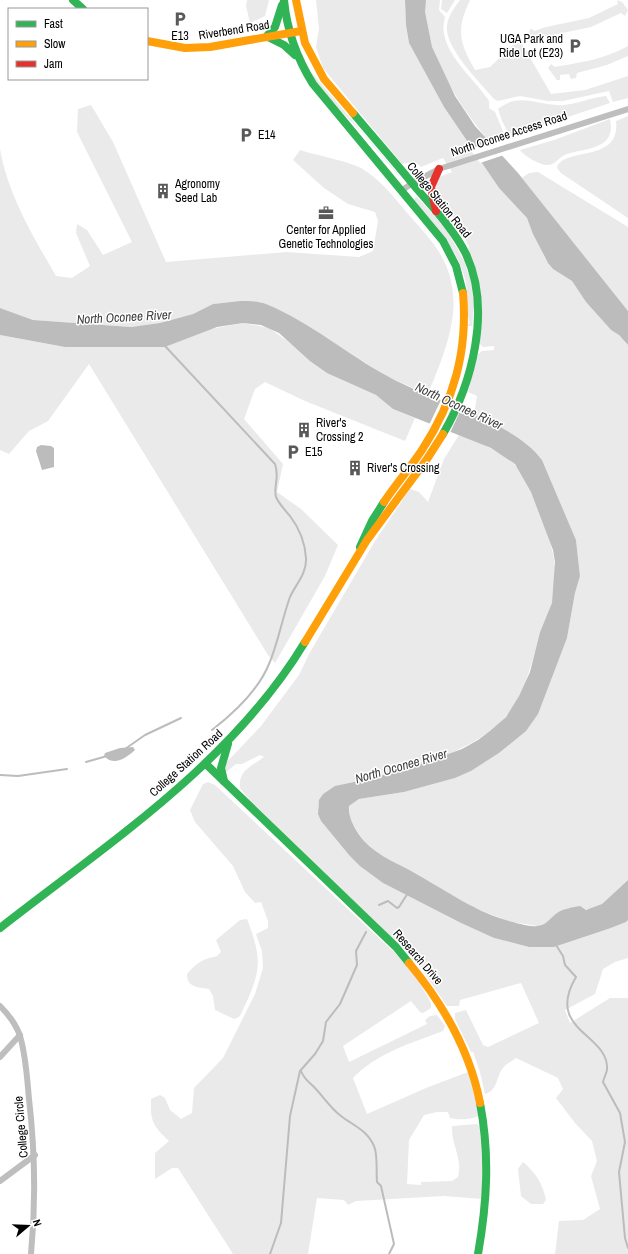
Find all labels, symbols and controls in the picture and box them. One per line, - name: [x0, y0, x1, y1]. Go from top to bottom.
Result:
- legend: [8, 8, 148, 80]
- parking icon: E13: [171, 10, 189, 28]
- text: Fast: [44, 16, 63, 32]
- street label: Riverbend Road: [197, 16, 271, 44]
- place label: E13: [171, 28, 189, 44]
- place label: UGA Park and Ride Lot (E23): [499, 31, 563, 61]
- text: Slow: [44, 36, 66, 52]
- parking icon: UGA Park and Ride Lot (E23): [566, 37, 584, 55]
- text: Jam: [44, 56, 63, 72]
- street label: North Oconee Access Road: [449, 108, 569, 160]
- parking icon: E14: [237, 126, 255, 144]
- place label: E14: [258, 127, 276, 143]
- street label: College Station Road: [403, 159, 475, 241]
- place label: Agronomy Seed Lab: [174, 176, 220, 206]
- building icon: Agronomy Seed Lab: [154, 182, 172, 200]
- office icon: Center for Applied Genetic Technologies: [317, 204, 335, 222]
- place label: Center for Applied Genetic Technologies: [278, 222, 374, 252]
- water label: North Oconee River: [76, 306, 172, 328]
- water label: North Oconee River: [412, 378, 506, 434]
- place label: River's Crossing 2: [316, 415, 364, 445]
- building icon: River's Crossing 2: [295, 421, 313, 439]
- parking icon: E15: [284, 443, 302, 461]
- place label: E15: [305, 444, 323, 460]
- building icon: River's Crossing: [346, 459, 364, 477]
- place label: River's Crossing: [367, 460, 440, 476]
- street label: College Station Road: [146, 726, 226, 800]
- water label: North Oconee River: [353, 745, 449, 787]
- street label: Research Drive: [390, 926, 446, 988]
- street label: College Circle: [10, 1096, 32, 1158]
- north arrow: [8, 1206, 48, 1246]
- text: N: [30, 1217, 45, 1228]

